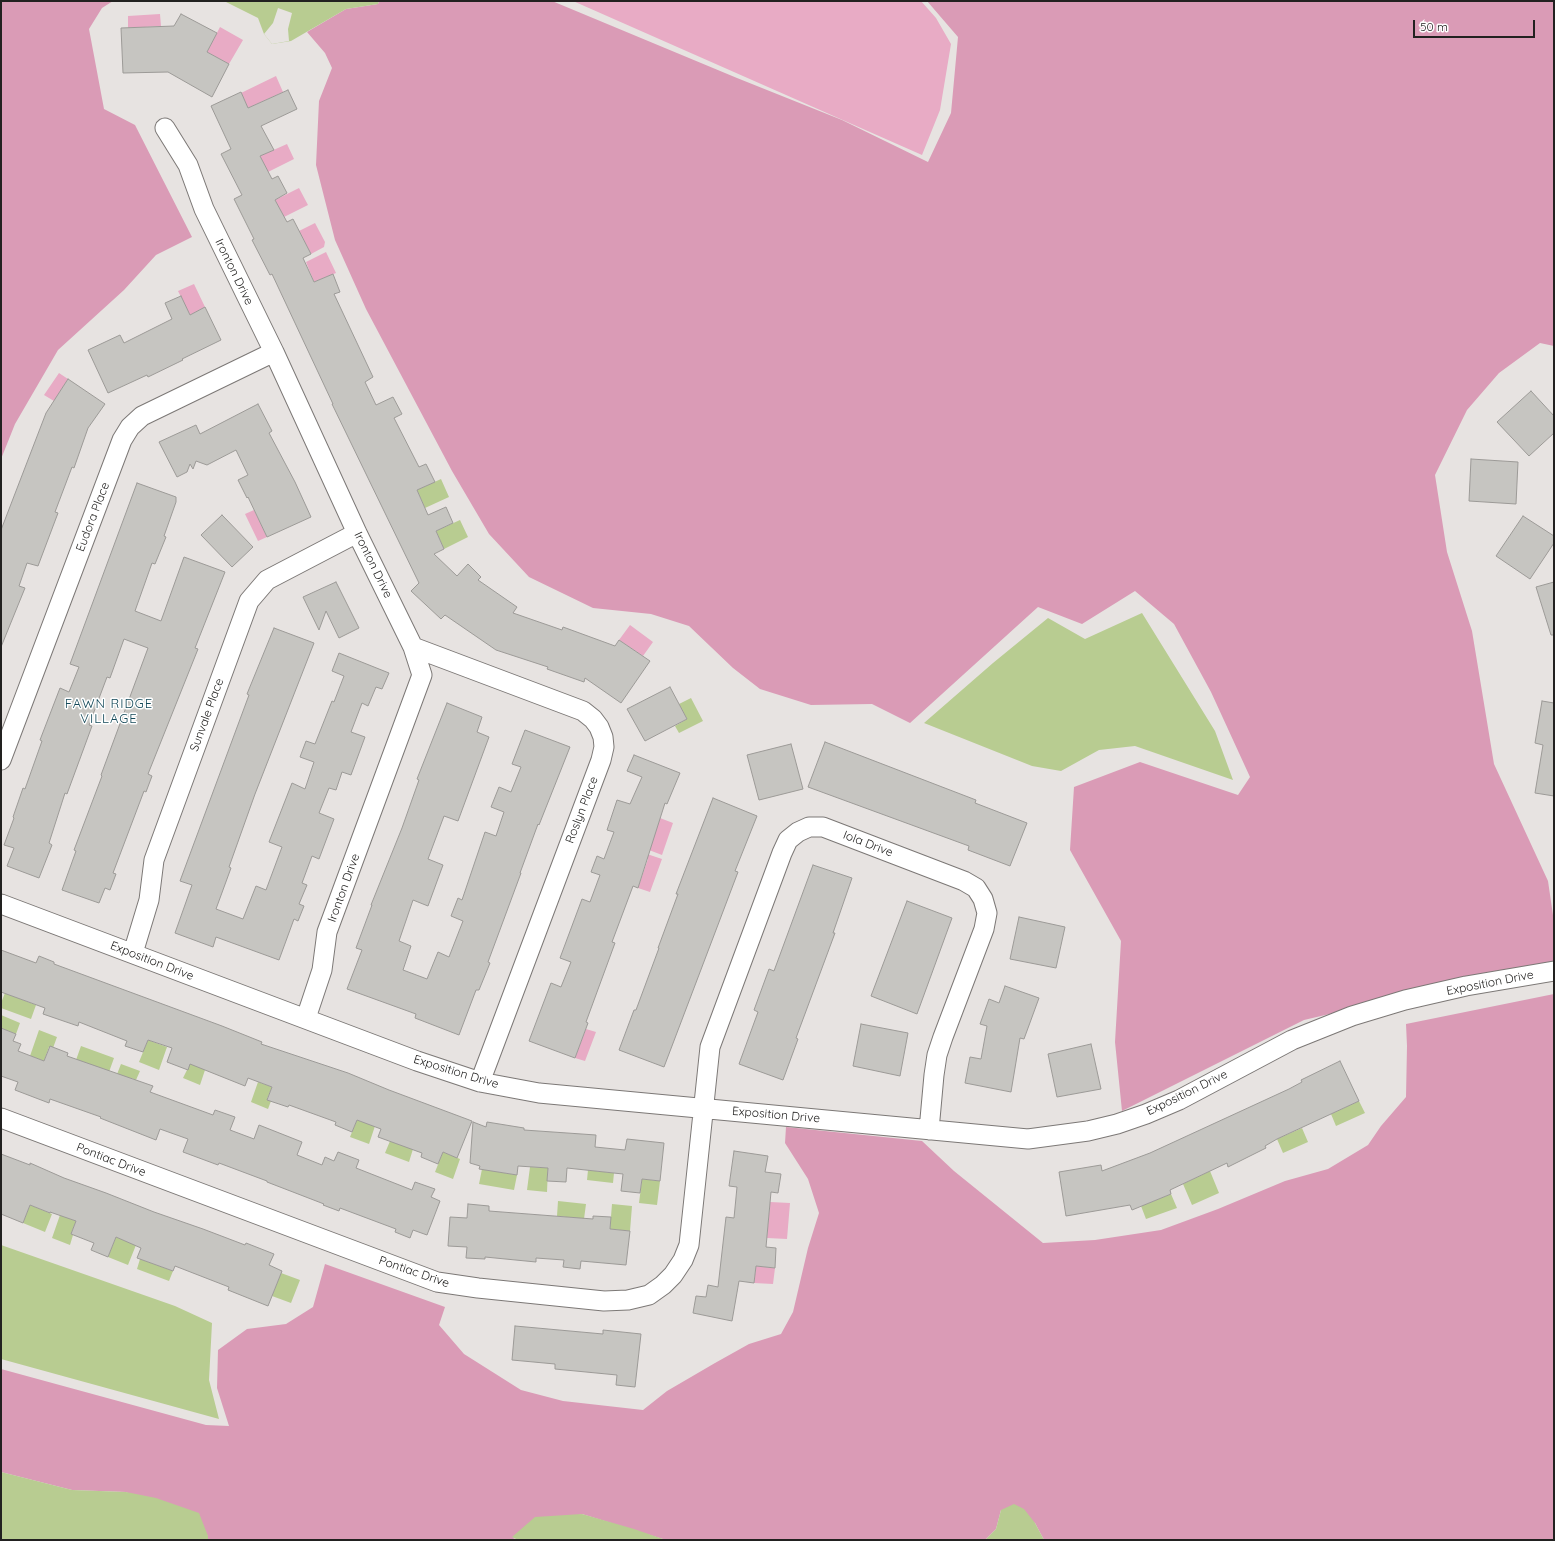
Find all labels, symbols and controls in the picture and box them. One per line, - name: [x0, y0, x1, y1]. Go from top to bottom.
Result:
- scale bar: [1415, 12, 1537, 38]
- text: 50 m: [1420, 19, 1448, 34]
- street label: Ironton Drive: [212, 237, 256, 307]
- street label: Eudora Place: [73, 480, 113, 554]
- street label: Ironton Drive: [351, 530, 395, 600]
- street label: Sunvale Place: [187, 676, 227, 754]
- district label: FAWN RIDGE VILLAGE: [65, 696, 153, 727]
- street label: Roslyn Place: [563, 774, 601, 846]
- street label: Iola Drive: [841, 828, 895, 860]
- street label: Ironton Drive: [325, 852, 363, 924]
- street label: Exposition Drive: [108, 938, 196, 984]
- street label: Exposition Drive: [1445, 968, 1535, 998]
- street label: Exposition Drive: [412, 1052, 500, 1092]
- street label: Exposition Drive: [1144, 1067, 1230, 1119]
- street label: Exposition Drive: [731, 1104, 821, 1126]
- street label: Pontiac Drive: [74, 1140, 148, 1180]
- street label: Pontiac Drive: [377, 1253, 451, 1291]

